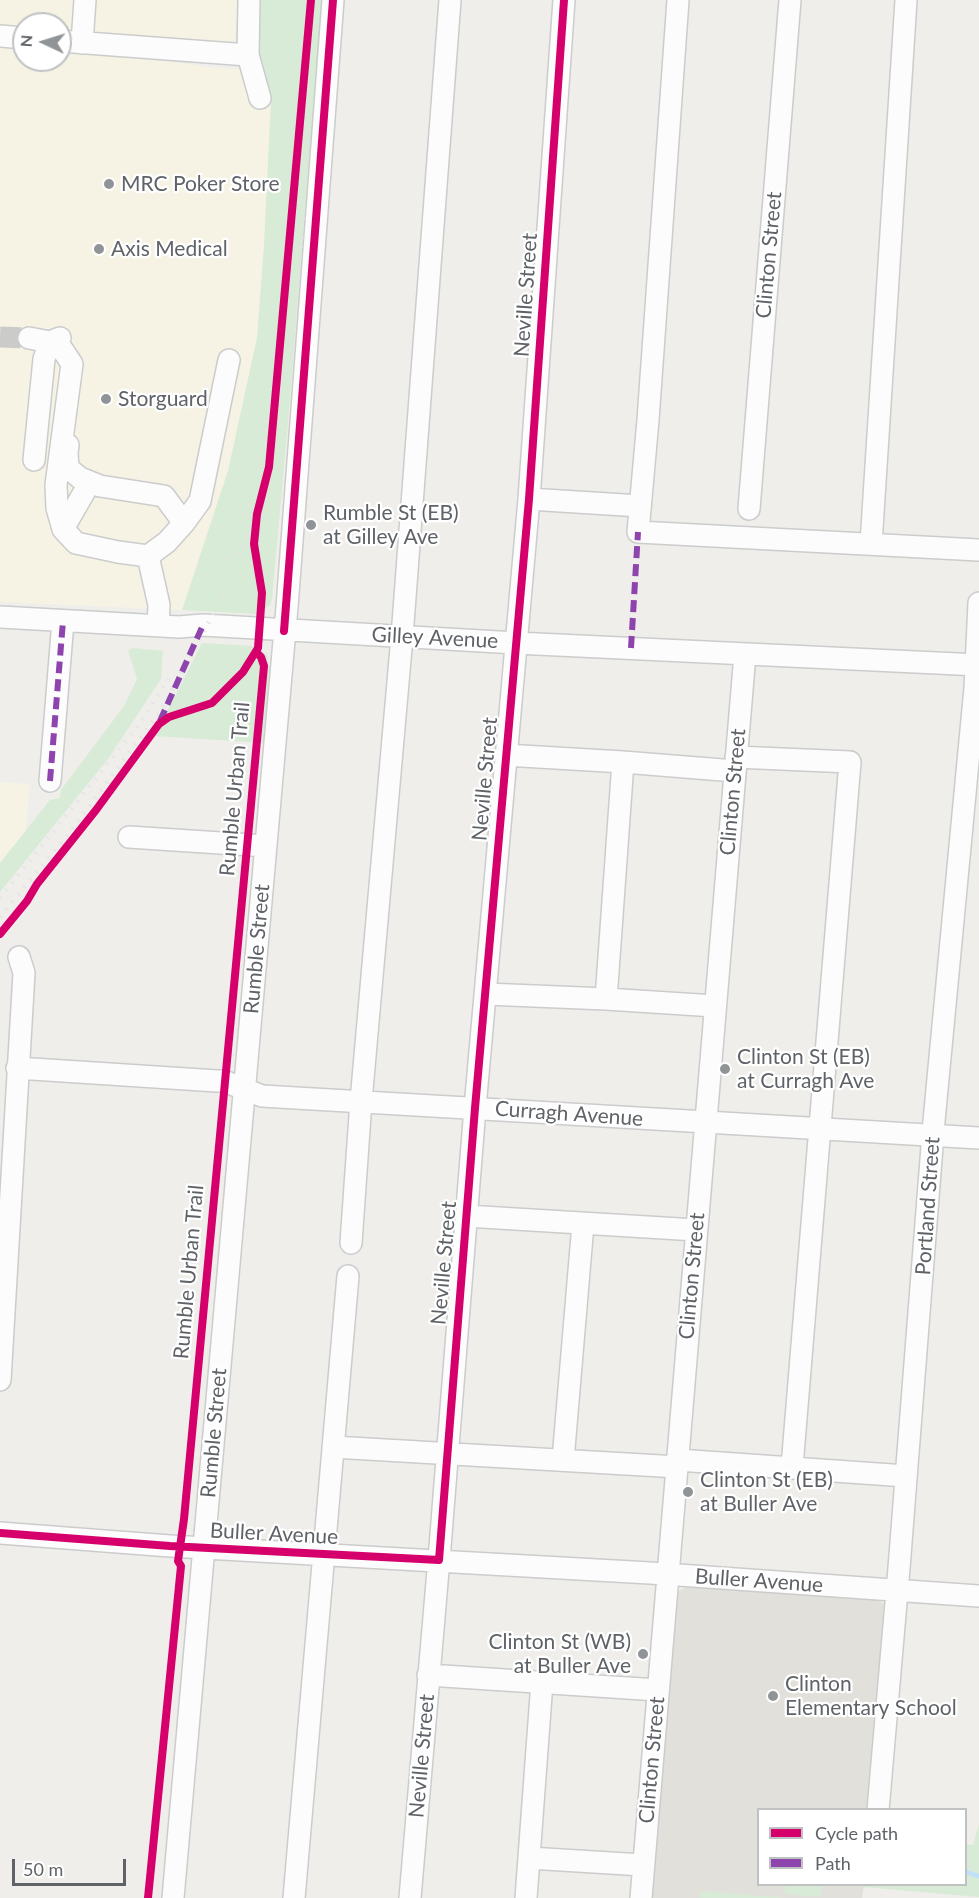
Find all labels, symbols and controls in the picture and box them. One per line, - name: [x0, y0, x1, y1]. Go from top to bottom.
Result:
- north arrow: [12, 12, 72, 72]
- text: N: [16, 34, 35, 48]
- place label: MRC Poker Store: [121, 171, 280, 197]
- marker: MRC Poker Store: [102, 177, 116, 191]
- street label: Clinton Street: [751, 190, 787, 320]
- street label: Neville Street: [509, 232, 543, 358]
- place label: Axis Medical: [111, 236, 228, 262]
- marker: Axis Medical: [92, 242, 106, 256]
- place label: Storguard: [118, 386, 208, 412]
- marker: Storguard: [99, 392, 113, 406]
- place label: Rumble St (EB) at Gilley Ave: [323, 500, 459, 550]
- marker: Rumble St (EB) at Gilley Ave: [304, 518, 318, 532]
- street label: Gilley Avenue: [371, 622, 499, 654]
- street label: Rumble Urban Trail: [215, 701, 255, 877]
- street label: Neville Street: [467, 716, 503, 842]
- street label: Clinton Street: [715, 727, 751, 857]
- street label: Rumble Street: [239, 883, 275, 1015]
- place label: Clinton St (EB) at Curragh Ave: [737, 1044, 874, 1094]
- marker: Clinton St (EB) at Curragh Ave: [718, 1062, 732, 1076]
- street label: Curragh Avenue: [494, 1096, 644, 1132]
- street label: Portland Street: [911, 1136, 945, 1276]
- street label: Rumble Urban Trail: [169, 1184, 209, 1360]
- street label: Neville Street: [426, 1200, 462, 1326]
- street label: Clinton Street: [674, 1211, 710, 1341]
- street label: Rumble Street: [196, 1367, 232, 1499]
- place label: Clinton St (EB) at Buller Ave: [700, 1467, 833, 1517]
- marker: Clinton St (EB) at Buller Ave: [681, 1485, 695, 1499]
- street label: Buller Avenue: [209, 1518, 339, 1550]
- street label: Buller Avenue: [694, 1564, 824, 1598]
- place label: Clinton St (WB) at Buller Ave: [489, 1629, 631, 1679]
- marker: Clinton St (WB) at Buller Ave: [636, 1647, 650, 1661]
- place label: Clinton Elementary School: [785, 1671, 957, 1721]
- marker: Clinton Elementary School: [766, 1689, 780, 1703]
- street label: Neville Street: [404, 1693, 440, 1819]
- street label: Clinton Street: [634, 1695, 670, 1825]
- legend: [757, 1808, 967, 1886]
- text: Cycle path: [815, 1822, 898, 1844]
- scale bar: [15, 1847, 129, 1885]
- text: Path: [815, 1852, 851, 1874]
- text: 50 m: [23, 1858, 63, 1880]

